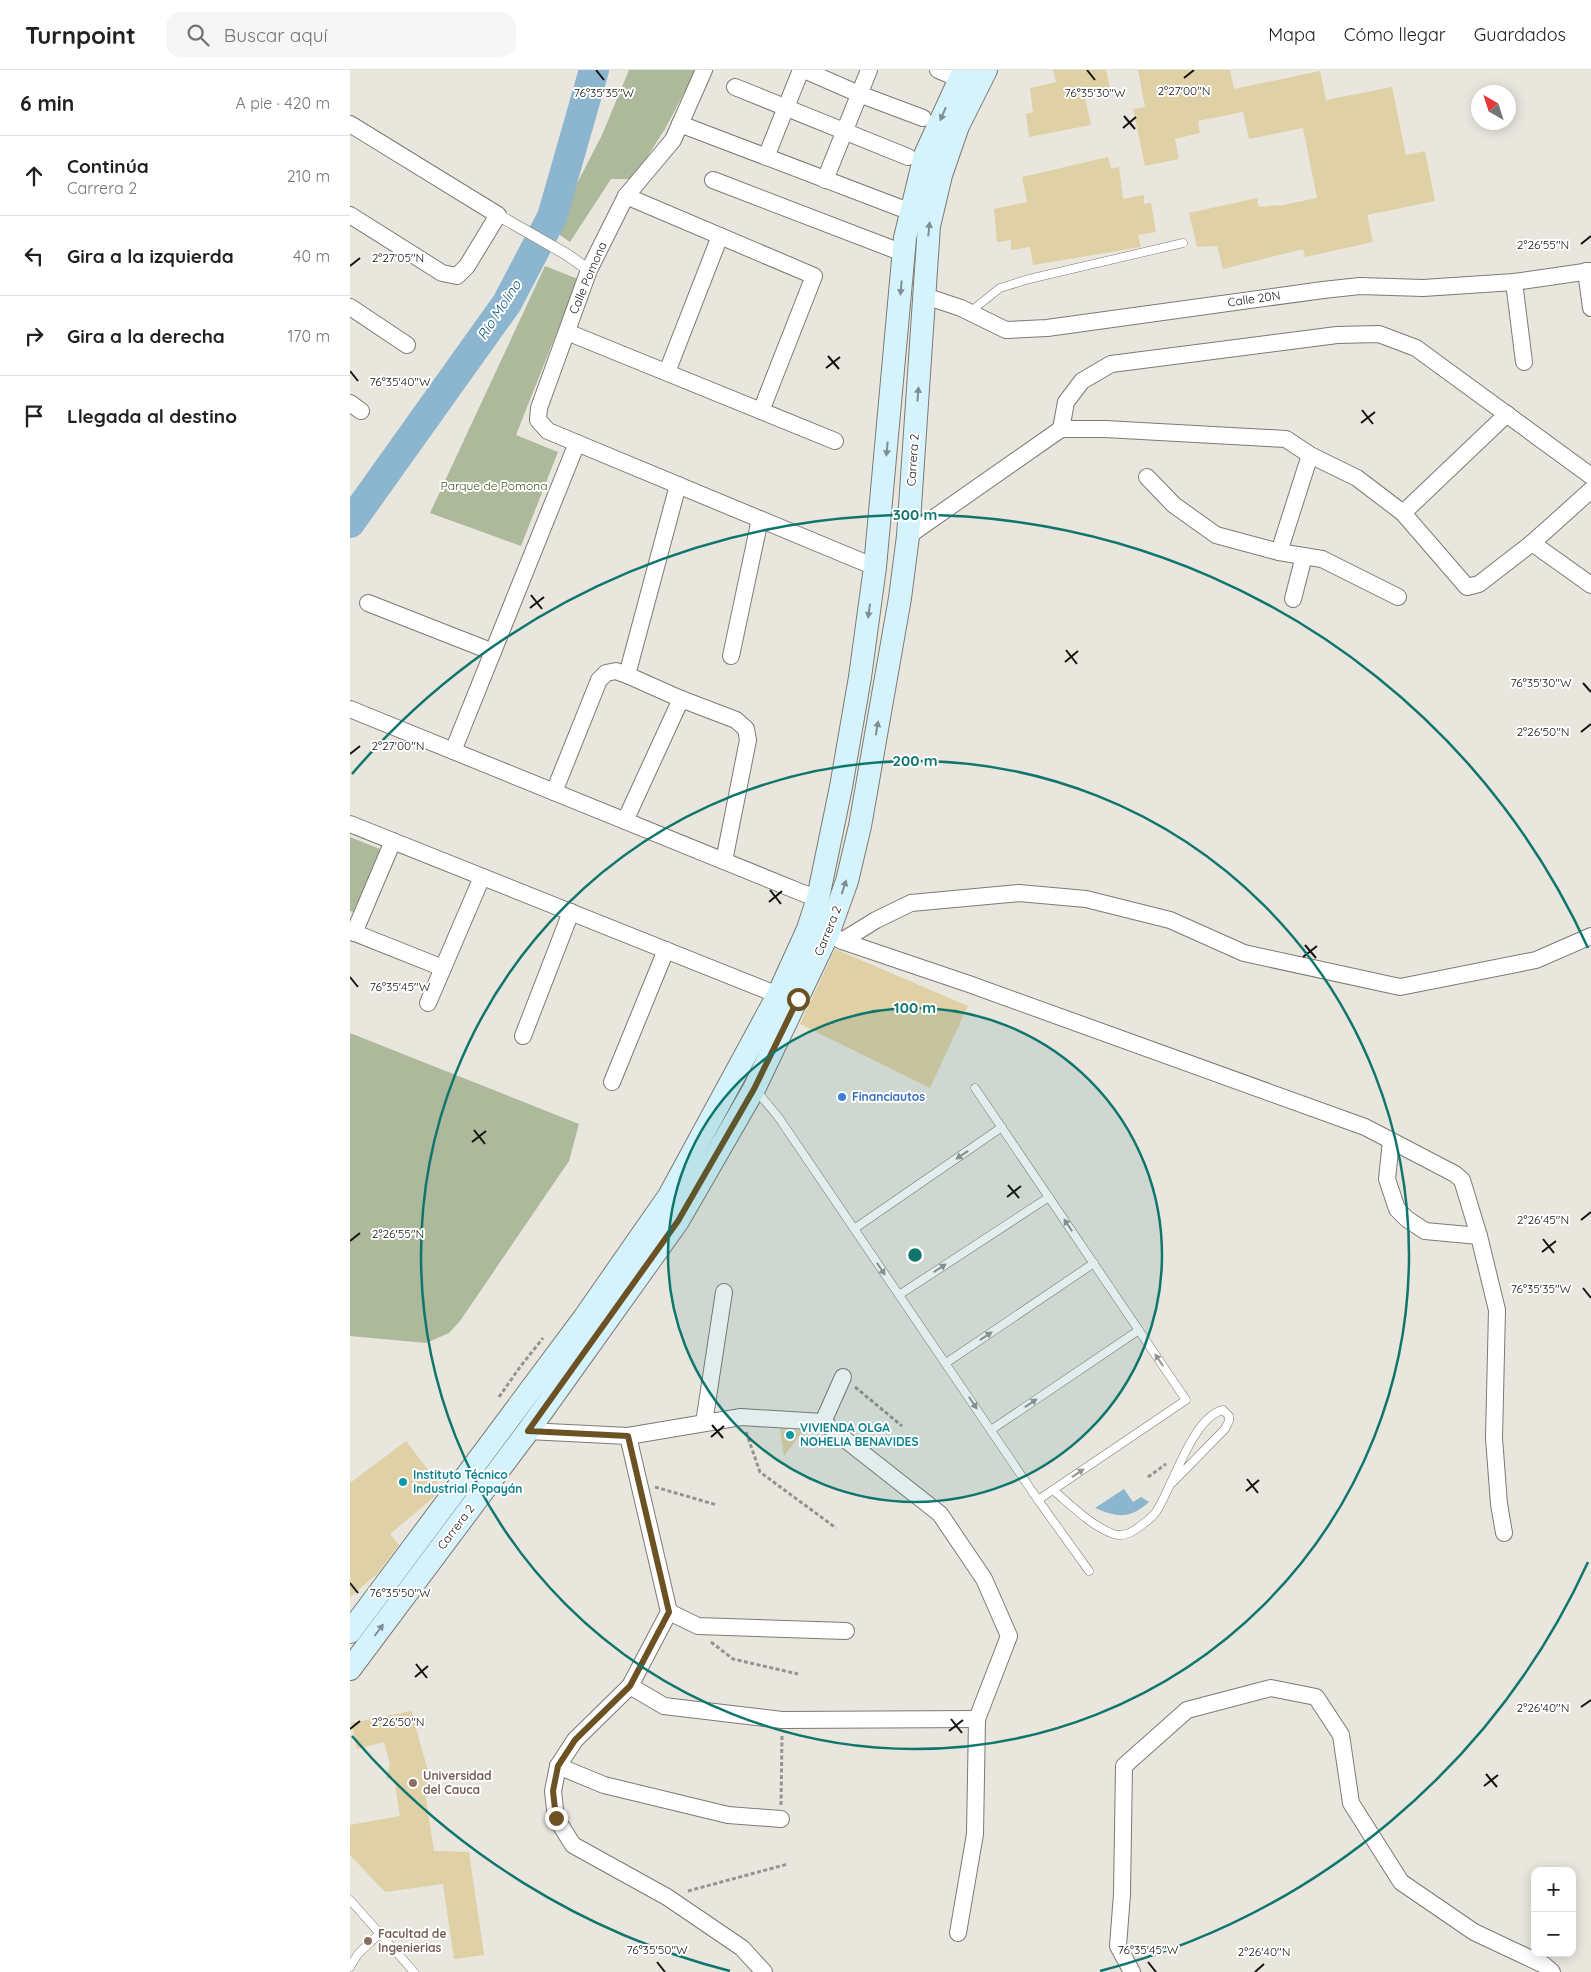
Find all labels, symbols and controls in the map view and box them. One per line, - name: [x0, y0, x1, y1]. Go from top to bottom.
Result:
- search box: [166, 12, 516, 57]
- text: Turnpoint: [25, 20, 136, 50]
- icon: search: [184, 21, 212, 49]
- text: Buscar aquí: [224, 23, 328, 47]
- text: Mapa: [1268, 23, 1316, 46]
- text: Cómo llegar: [1344, 23, 1446, 46]
- text: Guardados: [1474, 23, 1566, 46]
- text: 2°27'00"N: [1157, 83, 1211, 98]
- text: 76°35'35"W: [574, 85, 635, 100]
- text: 76°35'30"W: [1065, 85, 1126, 100]
- north arrow: [1471, 85, 1516, 130]
- text: 6 min: [20, 90, 74, 116]
- text: A pie · 420 m: [235, 93, 330, 113]
- one-way arrow: [939, 107, 947, 121]
- text: Continúa: [67, 154, 149, 178]
- icon: ahead: [20, 162, 48, 190]
- text: 210 m: [287, 166, 330, 186]
- text: Carrera 2: [67, 178, 137, 198]
- one-way arrow: [925, 221, 933, 237]
- text: 2°26'55"N: [1517, 237, 1569, 252]
- street label: Calle Pomona: [566, 239, 610, 316]
- icon: left: [20, 242, 48, 270]
- text: Gira a la izquierda: [67, 244, 234, 268]
- text: 40 m: [293, 246, 330, 266]
- text: 2°27'05"N: [372, 250, 424, 265]
- water label: Río Molino: [473, 276, 525, 343]
- one-way arrow: [896, 280, 904, 296]
- street label: Calle 20N: [1227, 287, 1281, 310]
- icon: right: [20, 322, 48, 350]
- text: Gira a la derecha: [67, 324, 225, 348]
- text: 170 m: [287, 326, 330, 346]
- text: 76°35'40"W: [369, 374, 431, 389]
- one-way arrow: [914, 385, 922, 401]
- icon: arrive: [20, 402, 48, 430]
- text: Llegada al destino: [67, 404, 237, 428]
- street label: Carrera 2: [903, 433, 922, 487]
- one-way arrow: [883, 442, 891, 458]
- park label: Parque de Pomona: [441, 478, 547, 493]
- text: 300 m: [893, 505, 937, 524]
- one-way arrow: [865, 603, 873, 619]
- text: 76°35'30"W: [1511, 675, 1572, 690]
- one-way arrow: [874, 720, 882, 736]
- text: 2°26'50"N: [1516, 724, 1570, 739]
- text: 2°27'00"N: [371, 738, 425, 753]
- text: 200 m: [893, 751, 938, 770]
- one-way arrow: [841, 880, 849, 895]
- street label: Carrera 2: [811, 903, 844, 958]
- text: 76°35'45"W: [370, 979, 431, 994]
- route start: [787, 988, 810, 1011]
- text: 100 m: [894, 998, 936, 1017]
- place label: Financiautos: [852, 1089, 925, 1104]
- marker: Financiautos: [836, 1091, 848, 1103]
- one-way arrow: [955, 1150, 968, 1160]
- text: 2°26'45"N: [1517, 1212, 1569, 1227]
- one-way arrow: [1063, 1218, 1073, 1232]
- text: 2°26'55"N: [372, 1226, 424, 1241]
- centre of rings: [906, 1246, 924, 1264]
- one-way arrow: [877, 1262, 886, 1276]
- one-way arrow: [933, 1263, 947, 1273]
- text: 76°35'35"W: [1511, 1281, 1572, 1296]
- one-way arrow: [979, 1331, 993, 1341]
- one-way arrow: [1154, 1353, 1164, 1366]
- one-way arrow: [968, 1397, 978, 1410]
- one-way arrow: [1025, 1398, 1038, 1408]
- place label: VIVIENDA OLGA NOHELIA BENAVIDES: [800, 1420, 919, 1449]
- marker: VIVIENDA OLGA NOHELIA BENAVIDES: [784, 1429, 796, 1441]
- place label: Instituto Técnico Industrial Popayán: [413, 1467, 523, 1496]
- one-way arrow: [1072, 1468, 1085, 1478]
- marker: Instituto Técnico Industrial Popayán: [397, 1476, 409, 1488]
- street label: Carrera 2: [434, 1501, 478, 1552]
- text: 76°35'50"W: [369, 1585, 431, 1600]
- one-way arrow: [374, 1624, 385, 1637]
- text: 2°26'40"N: [1517, 1700, 1569, 1715]
- text: 2°26'50"N: [371, 1714, 425, 1729]
- place label: Universidad del Cauca: [423, 1768, 492, 1797]
- marker: Universidad del Cauca: [407, 1777, 419, 1789]
- route end: [545, 1807, 568, 1830]
- map controls: [1531, 1867, 1576, 1957]
- button: +: [1531, 1867, 1576, 1912]
- button: −: [1531, 1912, 1576, 1957]
- place label: Facultad de Ingenierias: [378, 1926, 447, 1955]
- marker: Facultad de Ingenierias: [362, 1935, 374, 1947]
- text: 76°35'50"W: [626, 1942, 688, 1957]
- text: 76°35'45"W: [1118, 1942, 1179, 1957]
- text: 2°26'40"N: [1238, 1944, 1290, 1959]

